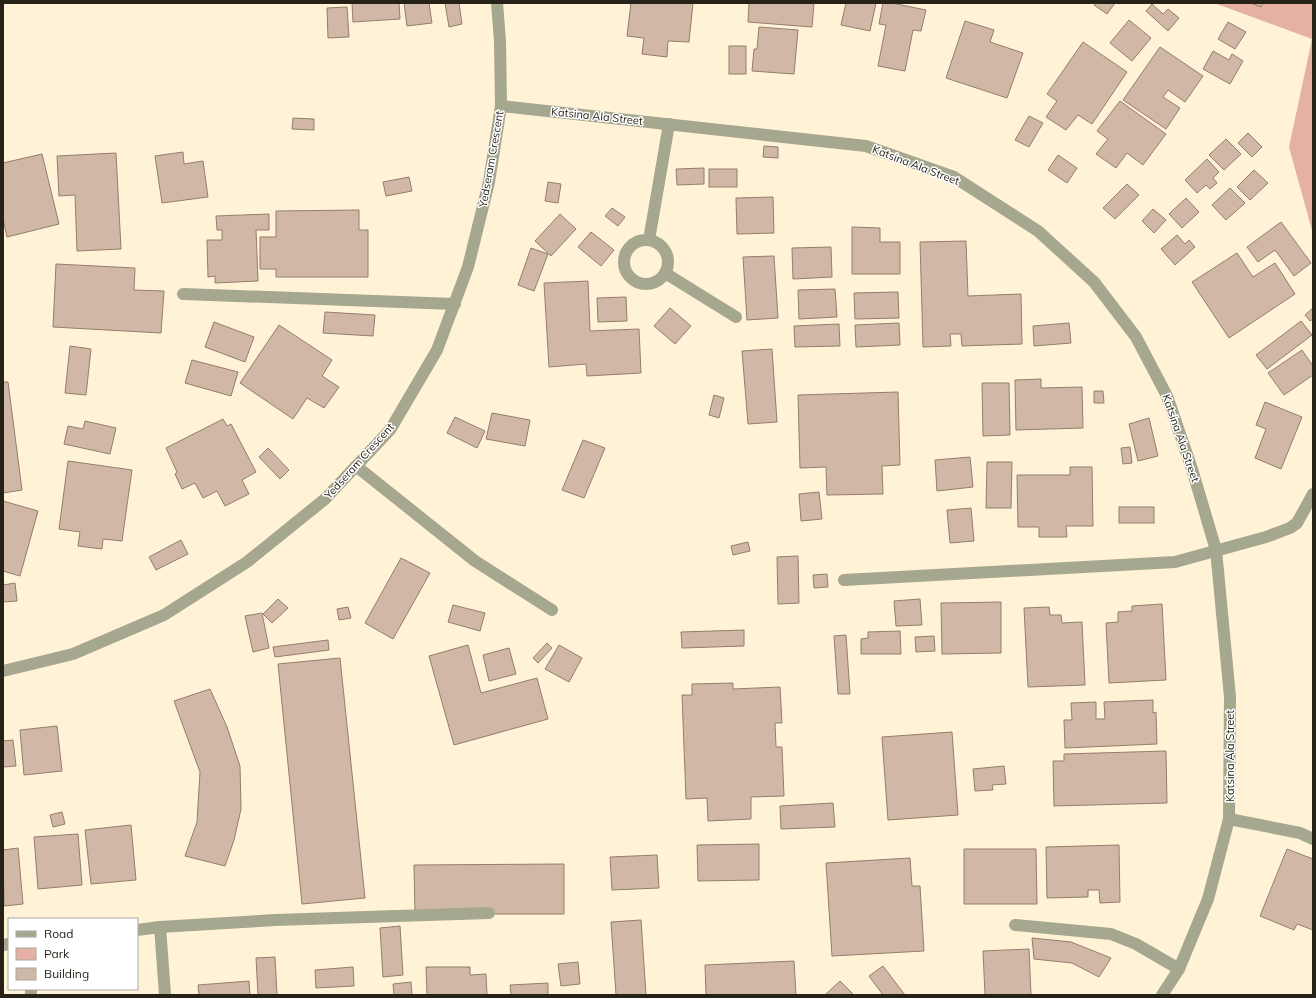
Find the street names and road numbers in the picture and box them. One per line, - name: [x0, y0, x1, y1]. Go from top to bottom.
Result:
- street label: Katsina Ala Street: [551, 104, 644, 128]
- street label: Yedseram Crescent: [475, 110, 506, 209]
- street label: Katsina Ala Street: [871, 142, 962, 188]
- street label: Katsina Ala Street: [1159, 392, 1203, 484]
- street label: Yedseram Crescent: [321, 420, 397, 503]
- street label: Katsina Ala Street: [1223, 710, 1237, 802]

